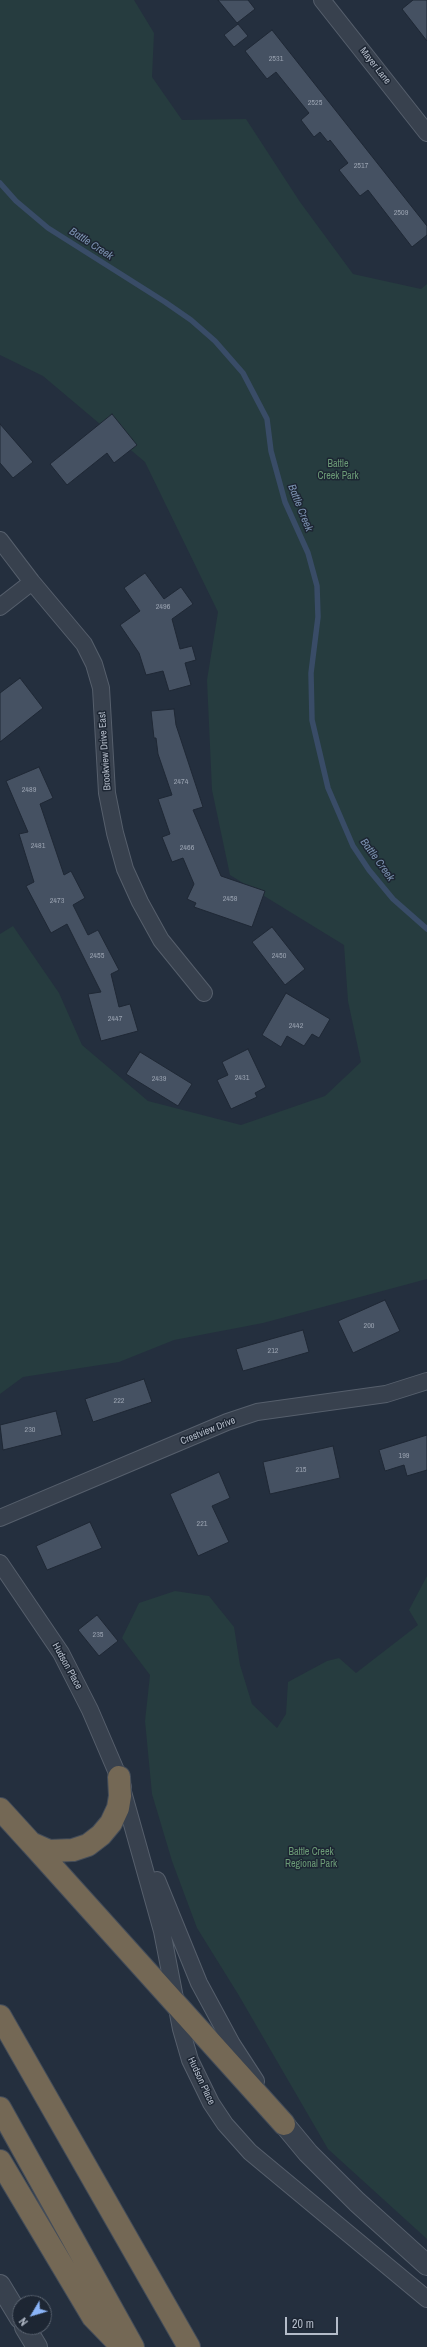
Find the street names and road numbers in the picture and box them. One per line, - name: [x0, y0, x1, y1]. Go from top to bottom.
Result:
- street label: Mayer Lane: [357, 45, 393, 87]
- street label: Brookview Drive East: [96, 711, 114, 791]
- street label: Crestview Drive: [179, 1415, 237, 1447]
- street label: Hudson Place: [49, 1641, 85, 1691]
- street label: Hudson Place: [185, 2055, 217, 2107]

